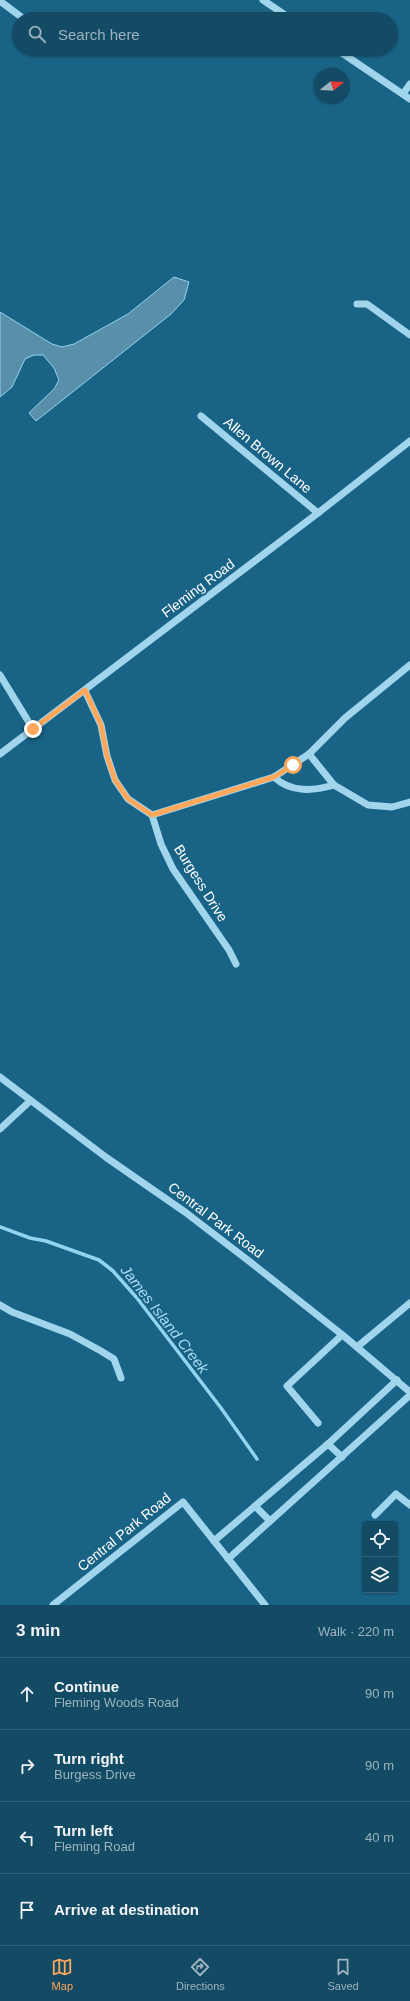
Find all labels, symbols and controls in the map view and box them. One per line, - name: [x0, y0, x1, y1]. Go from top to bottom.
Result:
- search box: [12, 12, 398, 56]
- icon: search: [26, 23, 48, 45]
- text: Search here: [58, 26, 140, 43]
- north arrow: [314, 68, 350, 104]
- street label: Allen Brown Lane: [221, 414, 315, 497]
- street label: Fleming Road: [158, 555, 238, 621]
- route end: [24, 720, 42, 738]
- route start: [284, 756, 302, 774]
- street label: Burgess Drive: [171, 841, 231, 925]
- street label: Central Park Road: [165, 1179, 267, 1261]
- water label: James Island Creek: [117, 1261, 213, 1378]
- street label: Central Park Road: [74, 1490, 174, 1574]
- map controls: [362, 1521, 398, 1593]
- button: locate: [362, 1521, 398, 1557]
- button: layers: [362, 1557, 398, 1593]
- text: 3 min: [16, 1621, 60, 1640]
- text: Walk · 220 m: [318, 1624, 394, 1639]
- text: Continue: [54, 1678, 119, 1695]
- icon: ahead: [16, 1683, 38, 1705]
- text: 90 m: [365, 1686, 394, 1701]
- text: Fleming Woods Road: [54, 1695, 179, 1710]
- text: Turn right: [54, 1750, 124, 1767]
- icon: right: [16, 1755, 38, 1777]
- text: 90 m: [365, 1758, 394, 1773]
- text: Burgess Drive: [54, 1767, 136, 1782]
- text: Turn left: [54, 1822, 113, 1839]
- icon: left: [16, 1827, 38, 1849]
- text: 40 m: [365, 1830, 394, 1845]
- text: Fleming Road: [54, 1839, 135, 1854]
- icon: arrive: [16, 1899, 38, 1921]
- text: Arrive at destination: [54, 1901, 199, 1918]
- tab: Map: [51, 1956, 73, 1992]
- tab: Directions: [176, 1956, 225, 1992]
- tab: Saved: [327, 1956, 359, 1992]

